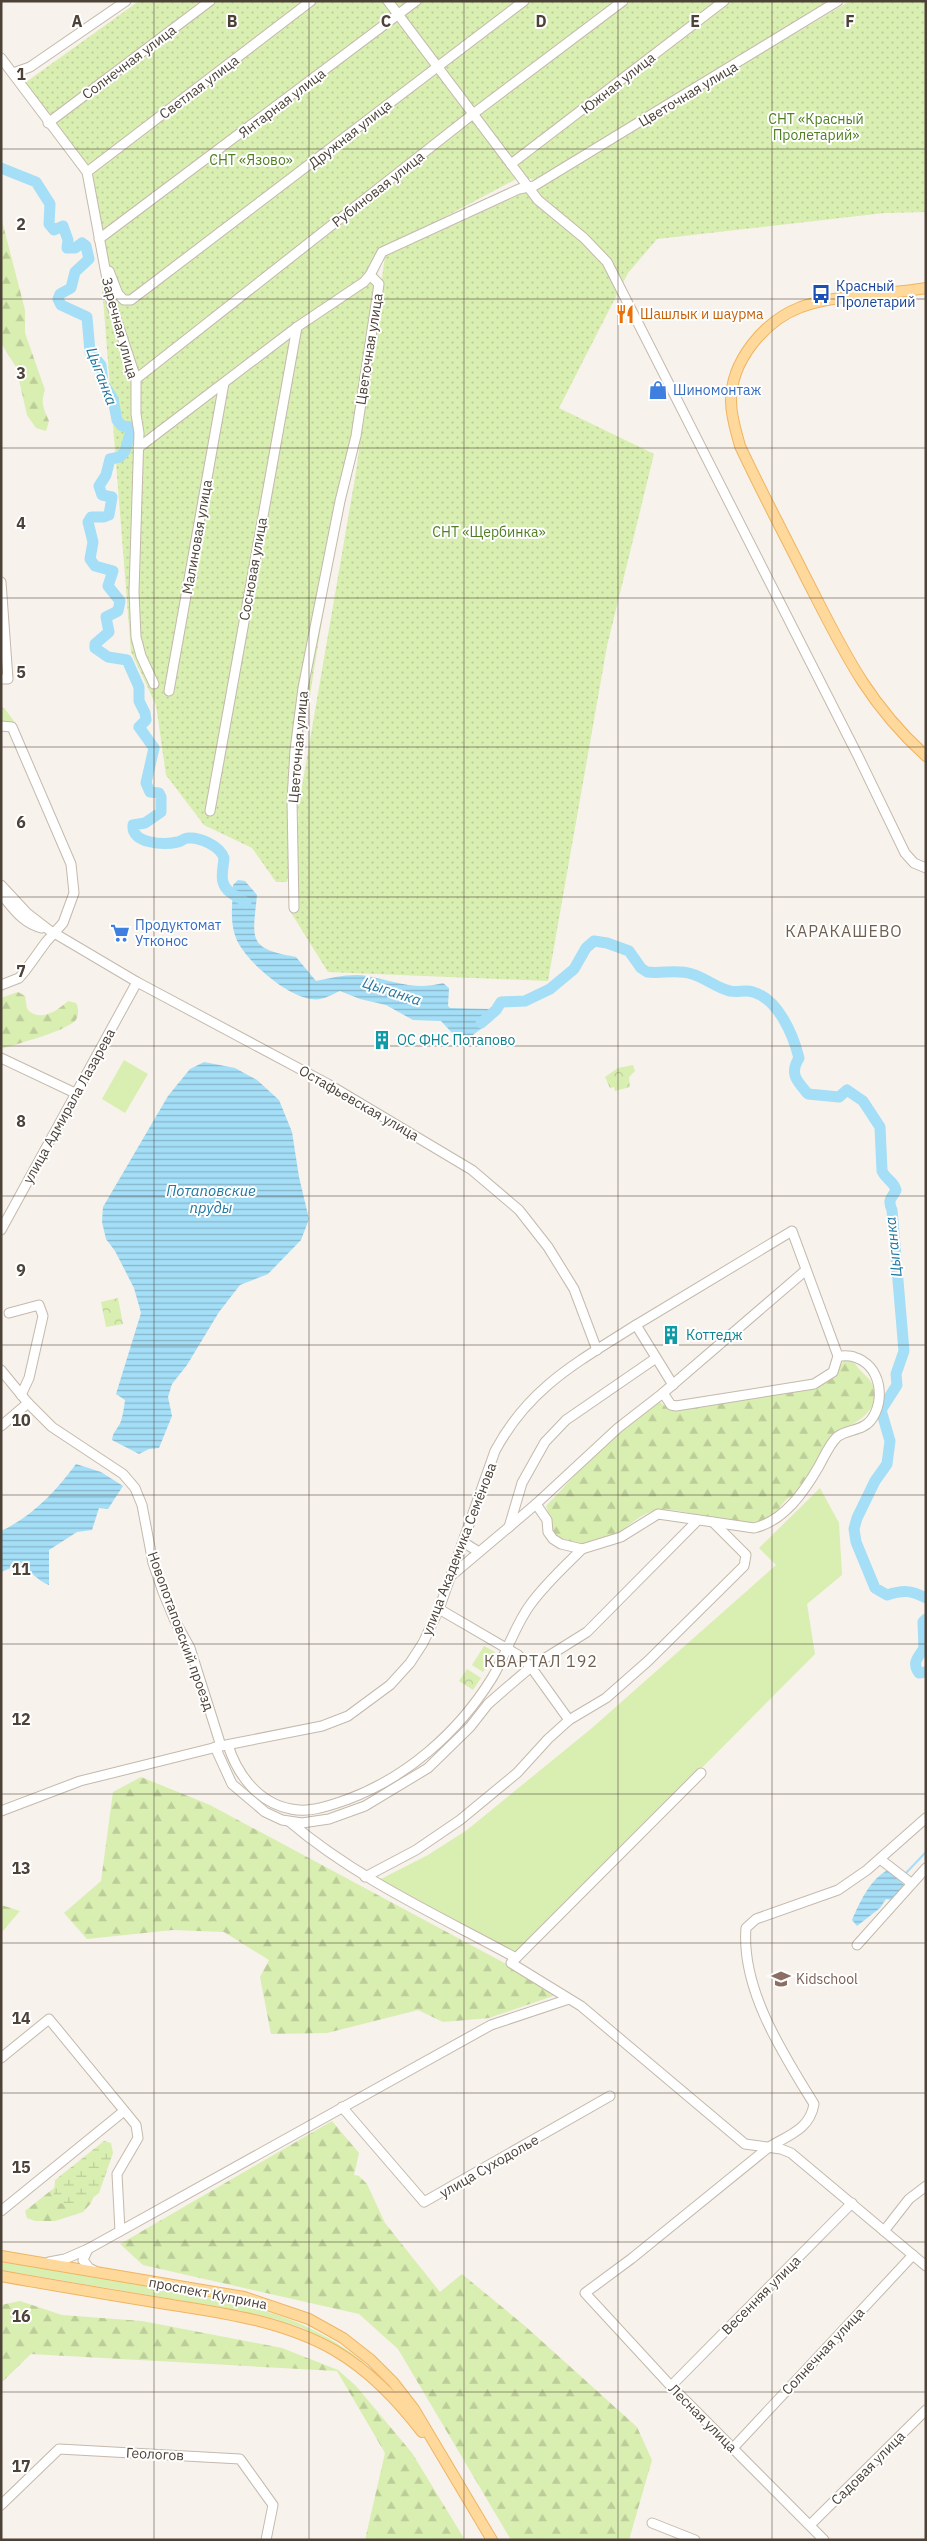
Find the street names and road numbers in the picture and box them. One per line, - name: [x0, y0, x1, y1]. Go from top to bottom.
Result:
- street label: Солнечная улица: [78, 20, 180, 103]
- street label: Южная улица: [577, 48, 659, 118]
- street label: Светлая улица: [156, 51, 243, 123]
- street label: Цветочная улица: [635, 57, 741, 131]
- street label: Янтарная улица: [235, 64, 330, 142]
- street label: Дружная улица: [305, 95, 396, 172]
- street label: Рубиновая улица: [328, 147, 428, 231]
- street label: Заречная улица: [98, 275, 142, 381]
- street label: Цветочная улица: [351, 291, 387, 406]
- street label: Малиновая улица: [178, 478, 216, 596]
- street label: Сосновая улица: [235, 516, 271, 622]
- street label: Цветочная улица: [284, 690, 312, 804]
- street label: улица Адмирала Лазарева: [19, 1025, 119, 1187]
- street label: Остафьевская улица: [296, 1061, 423, 1145]
- street label: улица Академика Семёнова: [418, 1459, 501, 1638]
- street label: Новопотаповский проезд: [144, 1549, 218, 1713]
- street label: улица Суходолье: [436, 2130, 542, 2202]
- street label: Весенняя улица: [718, 2251, 805, 2338]
- street label: проспект Куприна: [147, 2273, 269, 2313]
- street label: Солнечная улица: [778, 2303, 869, 2399]
- street label: Лесная улица: [665, 2380, 741, 2456]
- street label: Садовая улица: [827, 2427, 909, 2509]
- street label: Геологов: [125, 2443, 185, 2465]

